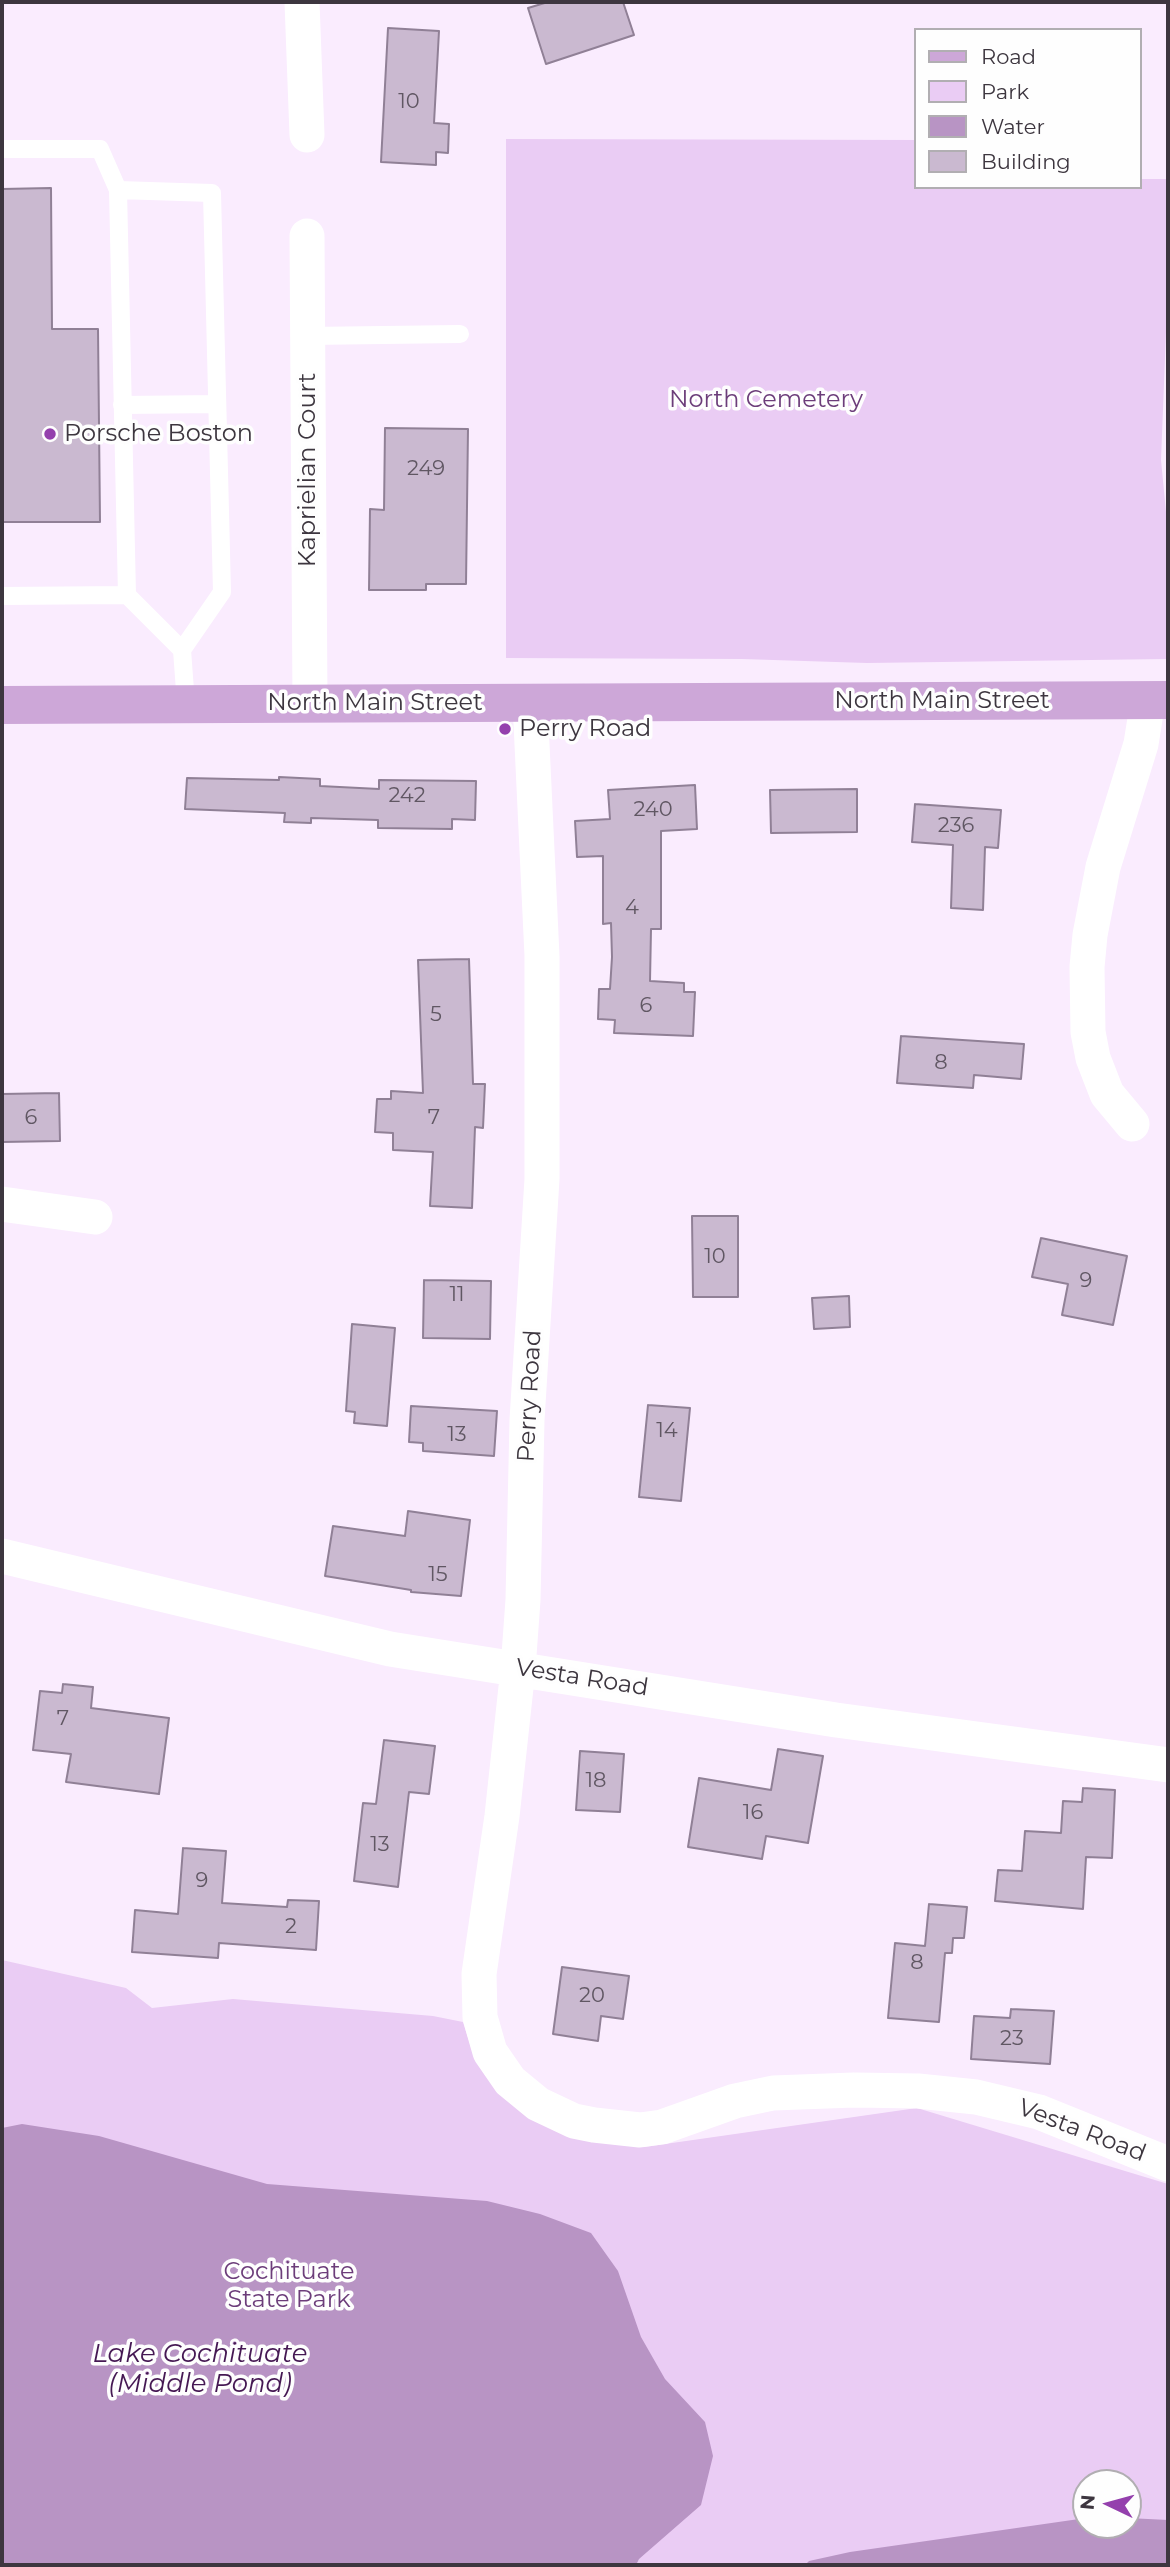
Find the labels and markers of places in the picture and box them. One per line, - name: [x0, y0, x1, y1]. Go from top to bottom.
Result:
- place label: Porsche Boston: [64, 420, 253, 448]
- marker: Porsche Boston: [42, 426, 58, 442]
- place label: Perry Road: [519, 715, 651, 743]
- marker: Perry Road: [497, 721, 513, 737]

